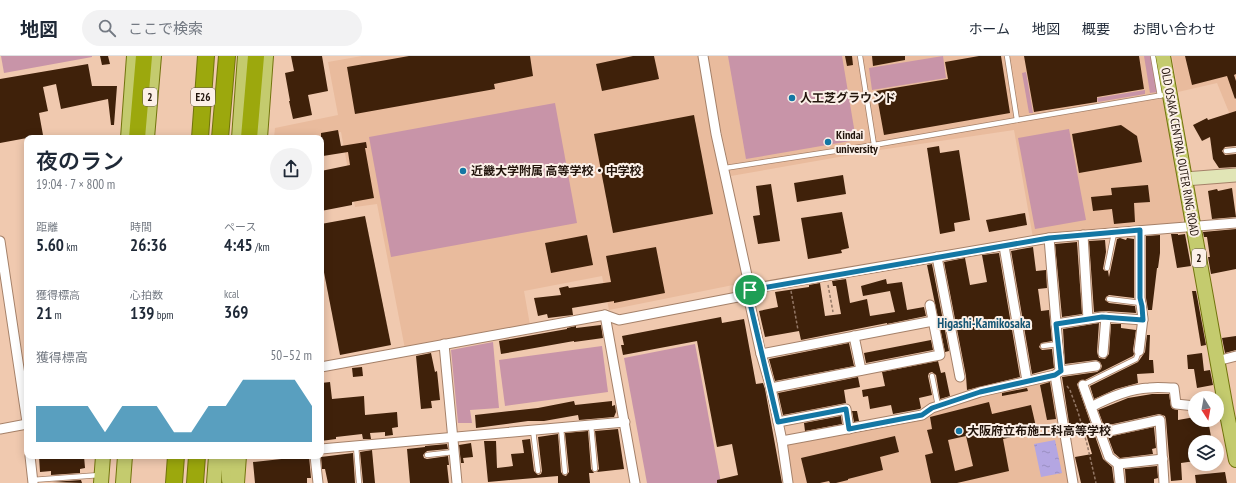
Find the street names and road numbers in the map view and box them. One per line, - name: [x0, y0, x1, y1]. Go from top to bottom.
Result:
- street label: OLD OSAKA CENTRAL OUTER RING ROAD: [1158, 66, 1203, 237]
- road number: 2: [143, 88, 157, 106]
- road number: E26: [191, 88, 215, 106]
- road number: 2: [1192, 249, 1206, 267]

